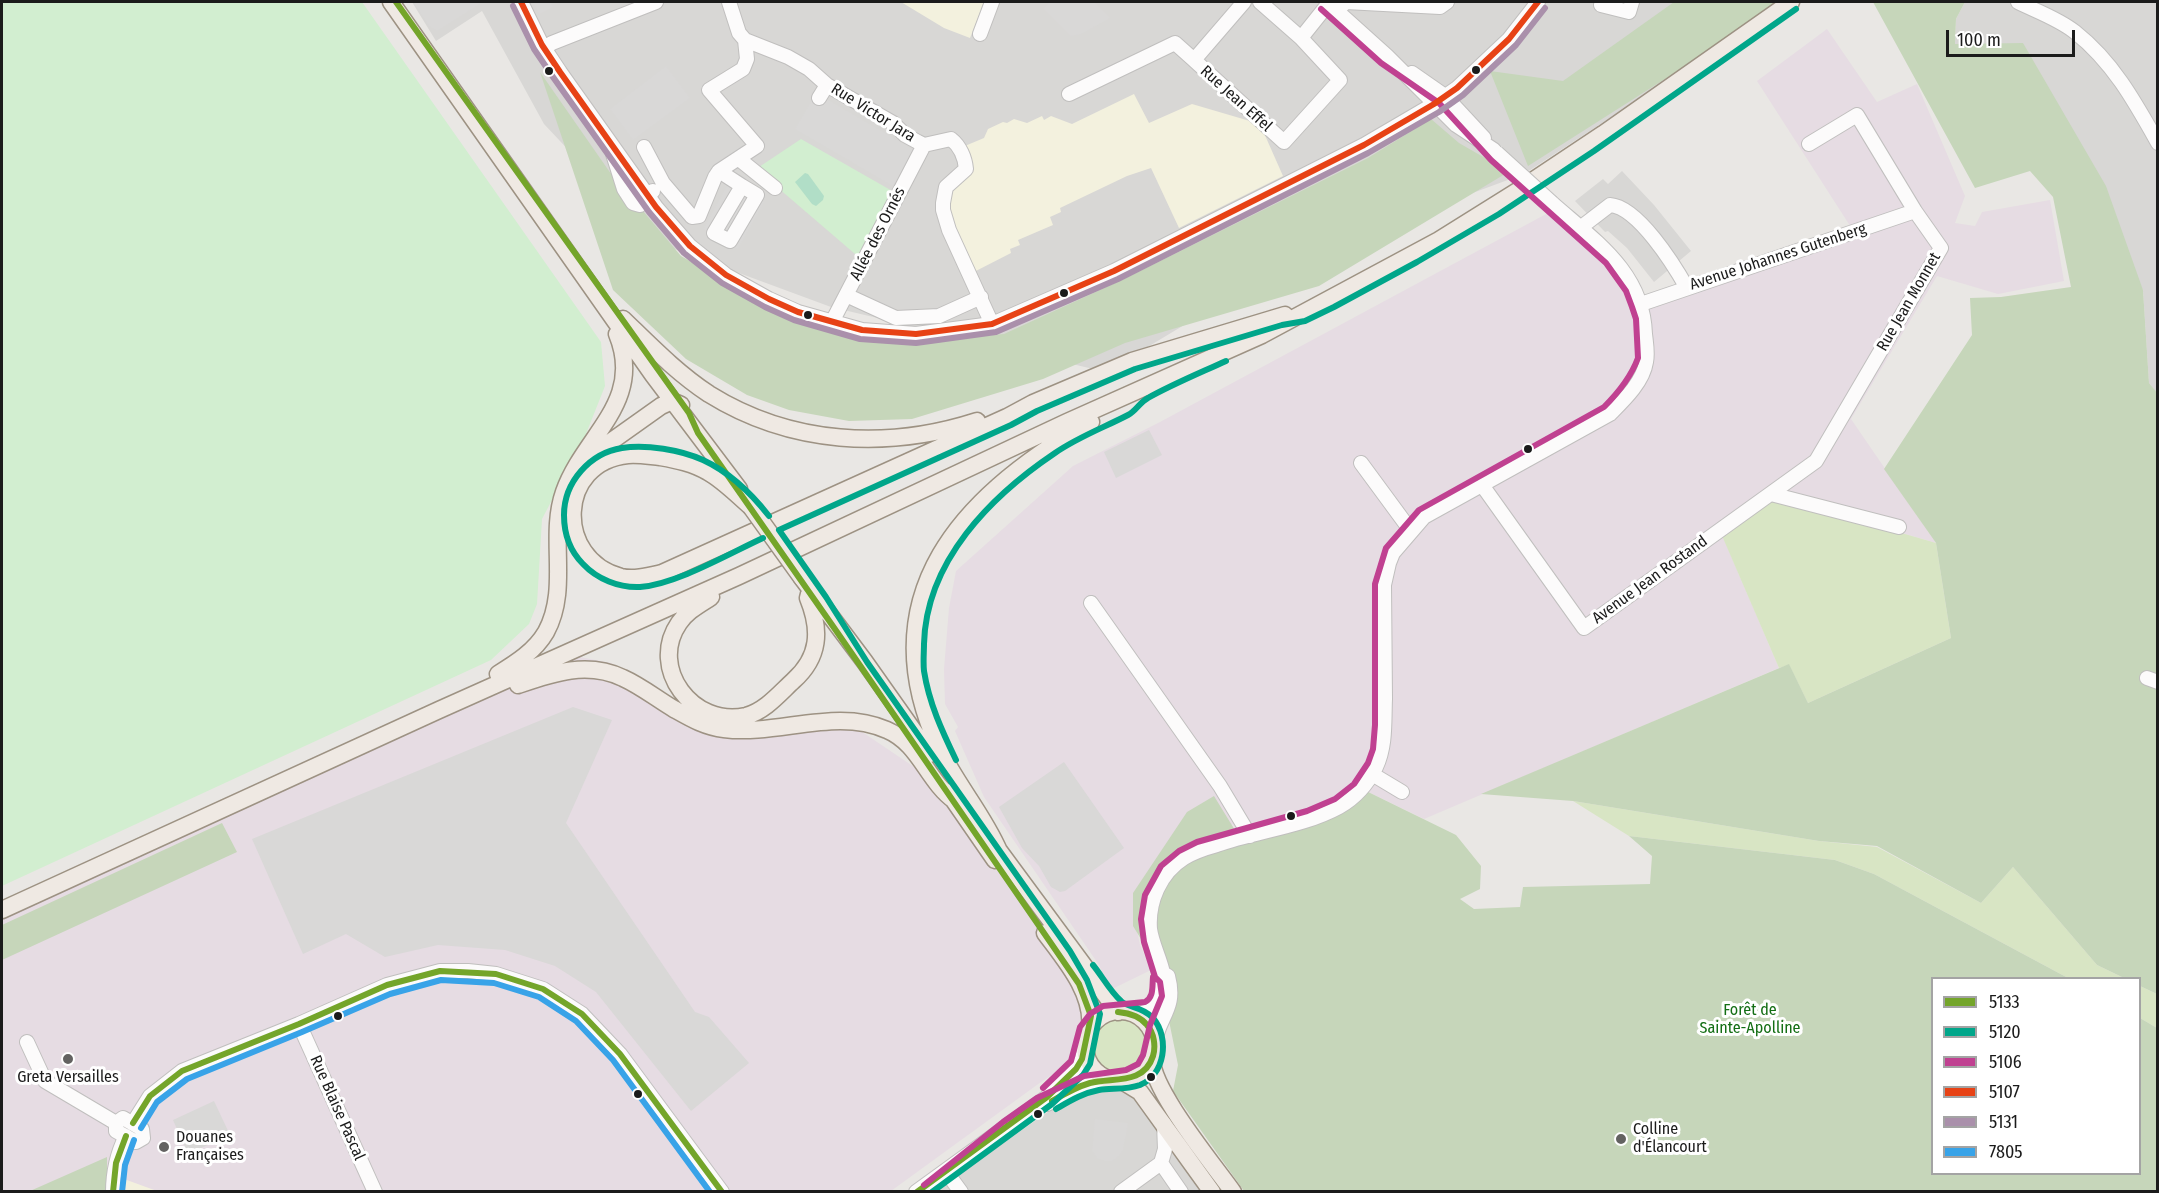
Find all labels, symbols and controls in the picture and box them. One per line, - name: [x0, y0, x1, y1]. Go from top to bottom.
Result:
- scale bar: [1949, 18, 2078, 56]
- text: 100 m: [1957, 29, 2001, 51]
- street label: Rue Jean Effel: [1196, 62, 1276, 136]
- unlabelled marker: [1470, 64, 1482, 76]
- unlabelled marker: [543, 65, 555, 77]
- street label: Rue Victor Jara: [827, 80, 919, 146]
- street label: Allée des Ornés: [846, 184, 910, 284]
- street label: Avenue Johannes Gutenberg: [1687, 219, 1869, 295]
- street label: Rue Jean Monnet: [1873, 249, 1945, 355]
- unlabelled marker: [1058, 287, 1070, 299]
- unlabelled marker: [802, 309, 814, 321]
- unlabelled marker: [1522, 443, 1534, 455]
- street label: Avenue Jean Rostand: [1589, 532, 1711, 628]
- unlabelled marker: [1285, 810, 1297, 822]
- legend: [1931, 977, 2141, 1175]
- text: 5133: [1989, 991, 2020, 1013]
- park label: Forêt de Sainte-Apolline: [1699, 1001, 1801, 1039]
- unlabelled marker: [332, 1010, 344, 1022]
- text: 5120: [1989, 1021, 2021, 1043]
- text: 5106: [1989, 1051, 2022, 1073]
- marker: Greta Versailles: [61, 1052, 75, 1066]
- street label: Rue Blaise Pascal: [305, 1053, 369, 1163]
- place label: Greta Versailles: [17, 1068, 119, 1088]
- unlabelled marker: [1145, 1071, 1157, 1083]
- text: 5107: [1989, 1081, 2020, 1103]
- unlabelled marker: [632, 1088, 644, 1100]
- unlabelled marker: [1032, 1108, 1044, 1120]
- text: 5131: [1989, 1111, 2018, 1133]
- place label: Colline d'Élancourt: [1633, 1120, 1707, 1158]
- place label: Douanes Françaises: [176, 1128, 244, 1166]
- marker: Colline d'Élancourt: [1614, 1132, 1628, 1146]
- marker: Douanes Françaises: [157, 1140, 171, 1154]
- text: 7805: [1989, 1141, 2023, 1163]

